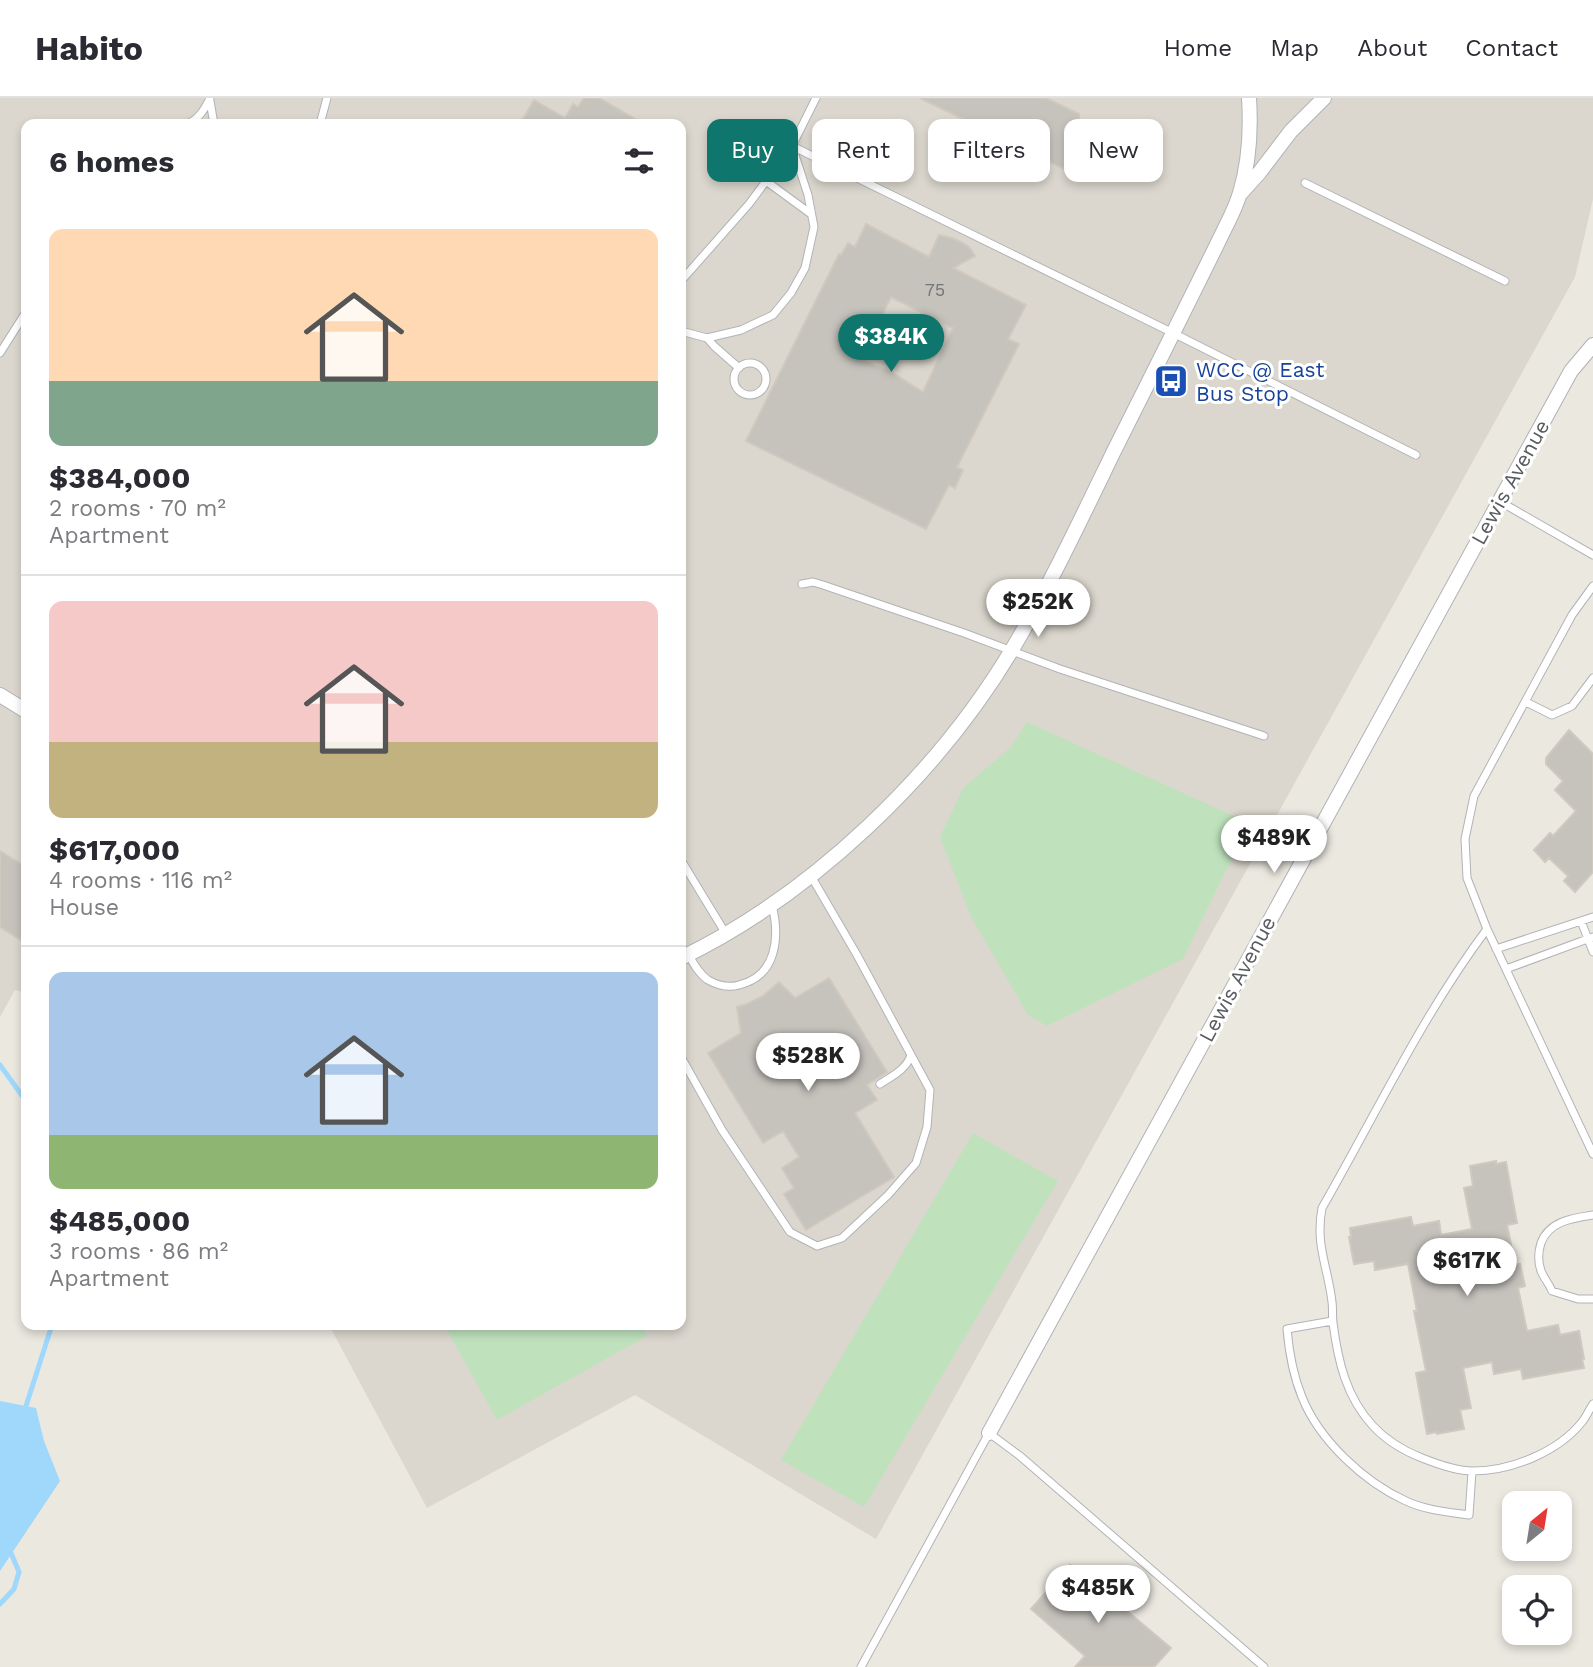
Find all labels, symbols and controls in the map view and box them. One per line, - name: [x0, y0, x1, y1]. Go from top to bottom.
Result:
- text: Habito: [35, 29, 143, 68]
- text: Home: [1164, 34, 1232, 62]
- text: Map: [1270, 34, 1319, 62]
- text: About: [1357, 34, 1427, 62]
- text: Contact: [1465, 34, 1558, 62]
- chip: Buy: [707, 119, 798, 182]
- chip: Rent: [812, 119, 914, 182]
- chip: Filters: [928, 119, 1050, 182]
- chip: New: [1064, 119, 1163, 182]
- icon: filters: [620, 142, 658, 180]
- text: 6 homes: [49, 144, 174, 179]
- icon: home: [291, 274, 417, 400]
- house number: 75: [925, 279, 945, 300]
- pin: $384K: [842, 314, 940, 374]
- text: $384K: [854, 323, 928, 350]
- place label: WCC @ East Bus Stop: [1196, 357, 1325, 406]
- bus stop icon: WCC @ East Bus Stop: [1152, 362, 1190, 400]
- street label: Lewis Avenue: [1465, 415, 1555, 549]
- text: $384,000: [49, 460, 190, 495]
- text: 2 rooms · 70 m²: [49, 495, 226, 522]
- text: Apartment: [49, 522, 169, 549]
- pin: $252K: [989, 580, 1087, 639]
- text: $252K: [1002, 588, 1074, 615]
- icon: home: [291, 646, 417, 772]
- pin: $489K: [1225, 816, 1323, 875]
- text: $489K: [1237, 824, 1311, 851]
- text: $617,000: [49, 832, 180, 867]
- text: 4 rooms · 116 m²: [49, 867, 232, 894]
- text: House: [49, 894, 119, 921]
- street label: Lewis Avenue: [1193, 912, 1281, 1046]
- icon: home: [291, 1017, 417, 1143]
- pin: $528K: [759, 1034, 857, 1093]
- text: $528K: [772, 1042, 844, 1069]
- text: $485,000: [49, 1203, 190, 1238]
- text: 3 rooms · 86 m²: [49, 1238, 228, 1265]
- pin: $617K: [1418, 1238, 1516, 1298]
- text: $617K: [1433, 1247, 1501, 1274]
- text: Apartment: [49, 1265, 169, 1292]
- north arrow: [1502, 1491, 1572, 1561]
- map controls: [1502, 1491, 1572, 1645]
- pin: $485K: [1049, 1566, 1147, 1625]
- text: $485K: [1061, 1574, 1135, 1601]
- button: locate: [1502, 1575, 1572, 1645]

